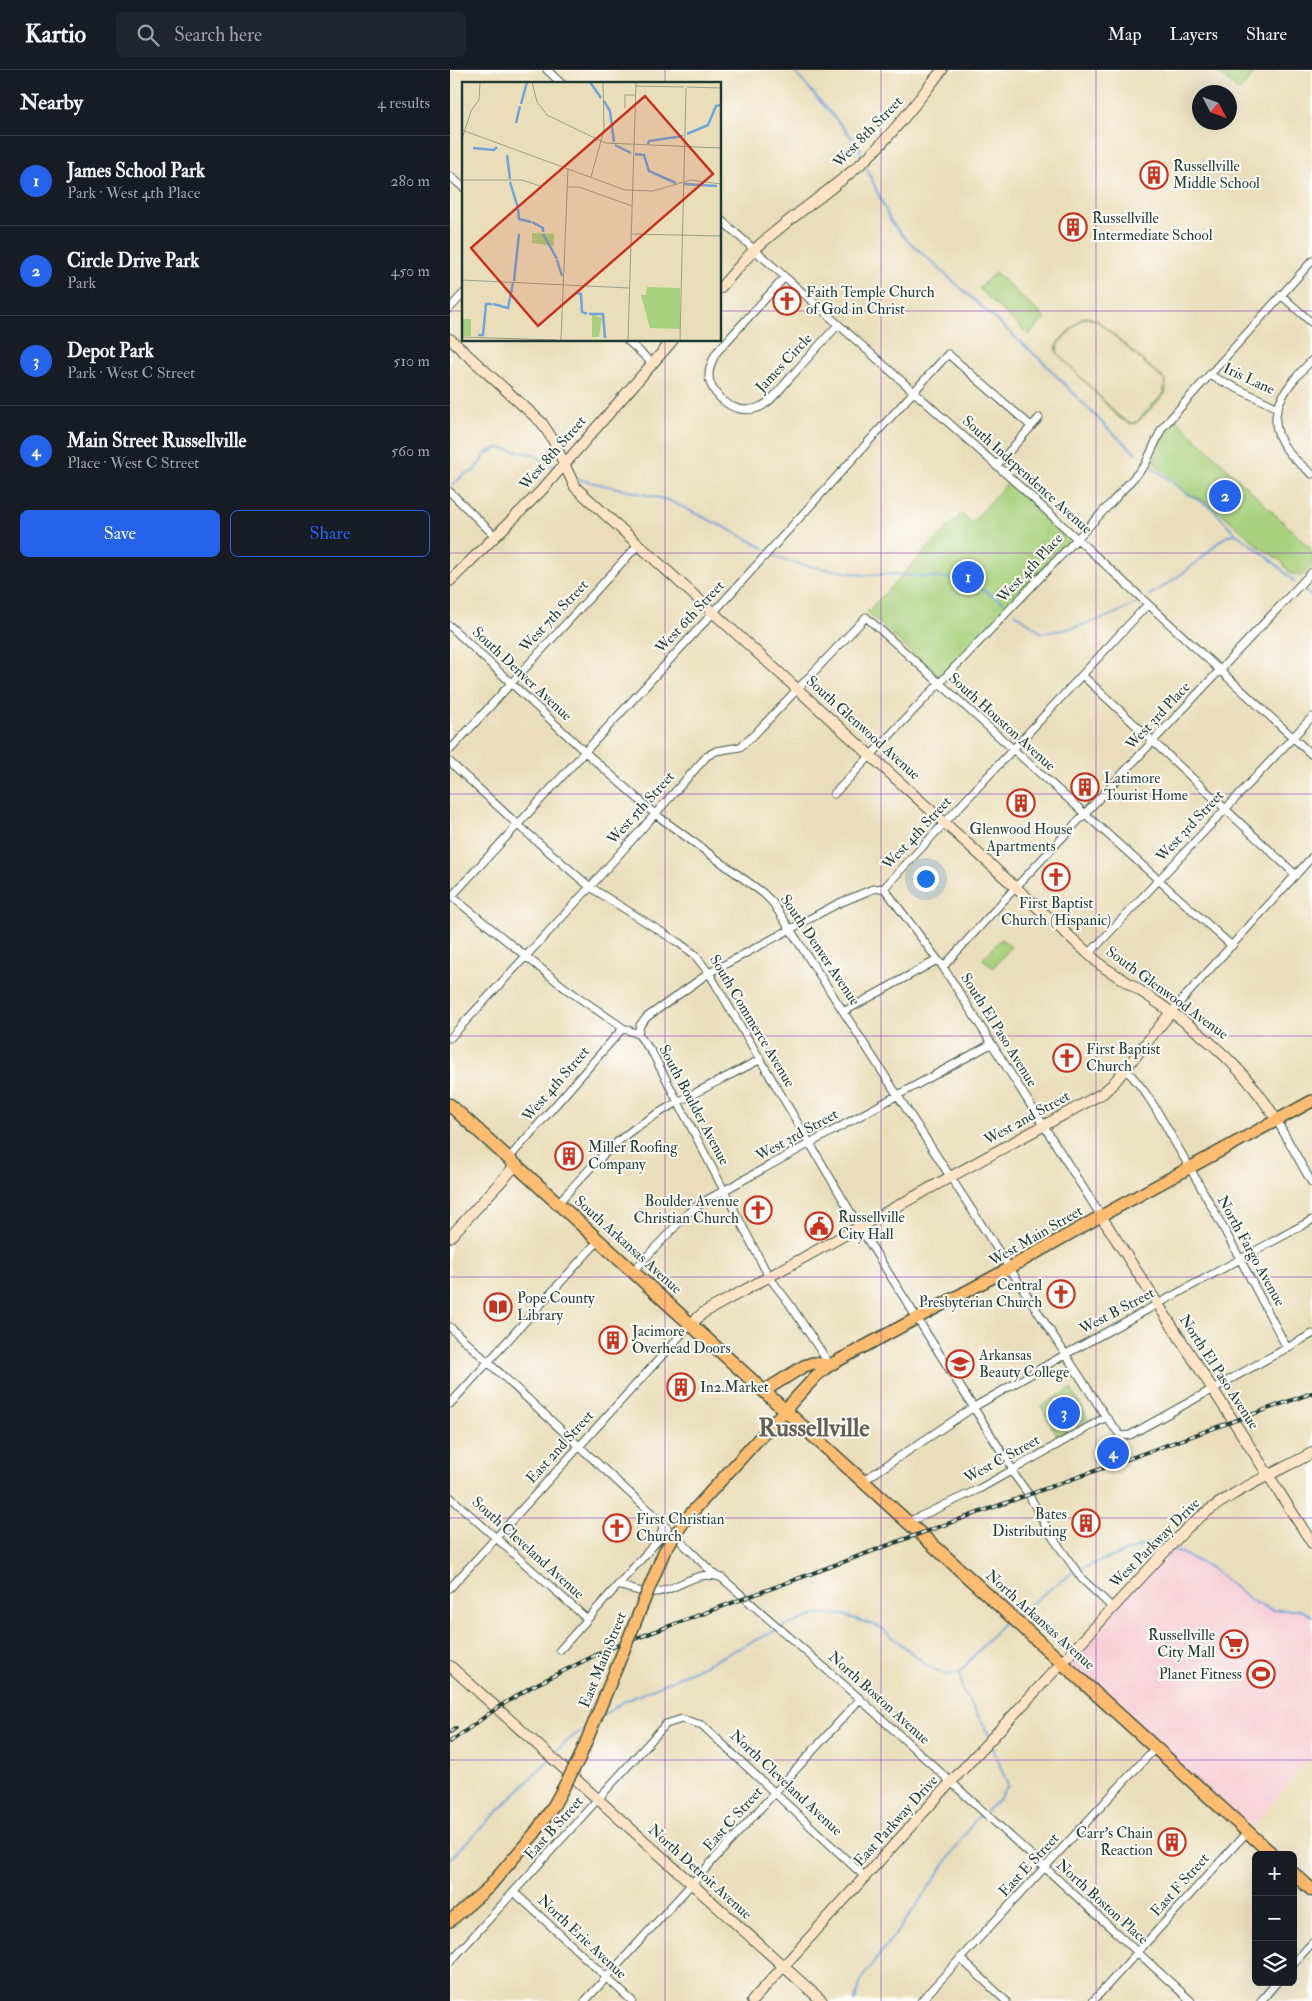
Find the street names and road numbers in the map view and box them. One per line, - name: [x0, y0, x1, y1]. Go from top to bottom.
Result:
- street label: West 8th Street: [828, 92, 907, 173]
- street label: James Circle: [751, 329, 817, 398]
- street label: Iris Lane: [1220, 359, 1278, 399]
- street label: West 8th Street: [515, 412, 591, 495]
- street label: South Independence Avenue: [957, 412, 1096, 539]
- street label: West 4th Place: [992, 529, 1067, 608]
- street label: West 7th Street: [515, 576, 593, 657]
- street label: West 6th Street: [651, 576, 729, 658]
- street label: South Denver Avenue: [468, 623, 576, 725]
- street label: South Houston Avenue: [944, 669, 1060, 775]
- street label: South Glenwood Avenue: [802, 672, 924, 784]
- street label: West 3rd Place: [1121, 678, 1194, 755]
- street label: West 5th Street: [602, 767, 679, 849]
- street label: West 3rd Street: [1151, 786, 1228, 867]
- street label: West 4th Street: [877, 792, 956, 874]
- street label: South Denver Avenue: [776, 891, 864, 1009]
- street label: South Glenwood Avenue: [1102, 942, 1232, 1044]
- street label: South Commerce Avenue: [705, 951, 799, 1091]
- street label: South El Paso Avenue: [956, 970, 1042, 1090]
- street label: West 4th Street: [518, 1042, 594, 1126]
- street label: South Boulder Avenue: [654, 1042, 734, 1168]
- street label: West 2nd Street: [980, 1087, 1073, 1150]
- street label: West 3rd Street: [752, 1104, 842, 1166]
- street label: South Arkansas Avenue: [570, 1192, 686, 1298]
- street label: North Fargo Avenue: [1213, 1192, 1289, 1310]
- street label: West Main Street: [985, 1201, 1086, 1271]
- street label: West B Street: [1075, 1283, 1158, 1339]
- street label: North El Paso Avenue: [1175, 1311, 1263, 1433]
- street label: East 2nd Street: [522, 1406, 598, 1488]
- street label: West C Street: [960, 1430, 1043, 1488]
- street label: South Cleveland Avenue: [468, 1493, 588, 1603]
- street label: West Parkway Drive: [1105, 1494, 1204, 1593]
- street label: North Arkansas Avenue: [981, 1566, 1099, 1674]
- street label: East Main Street: [575, 1609, 631, 1711]
- street label: North Boston Avenue: [824, 1647, 934, 1749]
- street label: North Cleveland Avenue: [726, 1726, 846, 1840]
- street label: East Parkway Drive: [850, 1771, 942, 1871]
- street label: East C Street: [699, 1783, 767, 1855]
- street label: East B Street: [520, 1792, 588, 1864]
- street label: North Detroit Avenue: [644, 1820, 756, 1924]
- street label: East E Street: [995, 1829, 1063, 1901]
- street label: East F Street: [1147, 1849, 1214, 1921]
- street label: North Boston Place: [1052, 1855, 1152, 1949]
- street label: North Erie Avenue: [533, 1891, 631, 1983]

